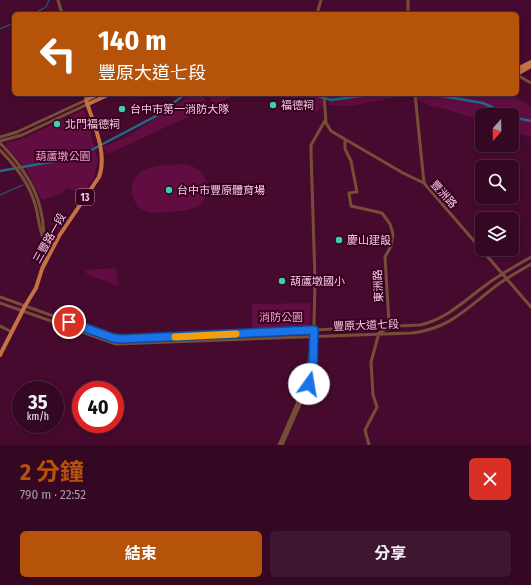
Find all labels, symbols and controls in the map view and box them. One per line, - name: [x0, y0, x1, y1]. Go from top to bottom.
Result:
- text: 140 m: [98, 24, 167, 57]
- icon: left: [32, 28, 84, 80]
- text: 豐原大道七段: [98, 62, 206, 84]
- place label: 福德祠: [281, 99, 314, 112]
- marker: 福德祠: [268, 100, 278, 110]
- place label: 台中市第一消防大隊: [130, 103, 229, 116]
- marker: 台中市第一消防大隊: [117, 104, 127, 114]
- north arrow: [475, 108, 519, 152]
- map controls: [475, 108, 519, 256]
- place label: 北門福德祠: [65, 118, 120, 131]
- marker: 北門福德祠: [52, 119, 62, 129]
- park label: 葫蘆墩公園: [36, 150, 91, 163]
- button: search: [475, 160, 519, 204]
- street label: 豐洲路: [428, 178, 459, 211]
- place label: 台中市豐原體育場: [177, 184, 265, 197]
- marker: 台中市豐原體育場: [164, 185, 174, 195]
- road number: 13: [76, 189, 94, 205]
- street label: 三豐路一段: [30, 211, 68, 265]
- button: layers: [475, 212, 519, 256]
- place label: 慶山建設: [347, 234, 391, 247]
- marker: 慶山建設: [334, 235, 344, 245]
- street label: 東洲路: [371, 269, 386, 303]
- place label: 葫蘆墩國小: [290, 275, 345, 288]
- marker: 葫蘆墩國小: [277, 276, 287, 286]
- pin: [52, 305, 86, 339]
- icon: arrive: [58, 311, 80, 333]
- park label: 消防公園: [259, 311, 303, 324]
- street label: 豐原大道七段: [333, 318, 399, 333]
- position arrow: [288, 363, 330, 405]
- speed limit sign: 40: [72, 381, 124, 433]
- text: 35: [28, 390, 48, 414]
- text: km/h: [27, 411, 49, 423]
- text: 2 分鐘: [20, 458, 84, 486]
- button: close: [469, 458, 511, 500]
- text: 790 m · 22:52: [20, 487, 86, 502]
- button: 結束: [20, 531, 262, 577]
- button: 分享: [270, 531, 511, 577]

